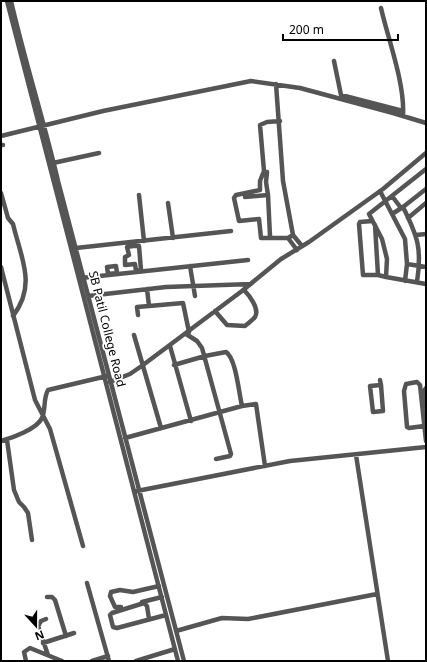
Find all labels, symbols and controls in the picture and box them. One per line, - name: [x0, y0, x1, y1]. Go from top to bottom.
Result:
- scale bar: [283, 16, 398, 42]
- text: 200 m: [289, 21, 324, 38]
- street label: SB Patil College Road: [85, 269, 130, 389]
- north arrow: [16, 606, 56, 646]
- text: N: [33, 627, 47, 644]

